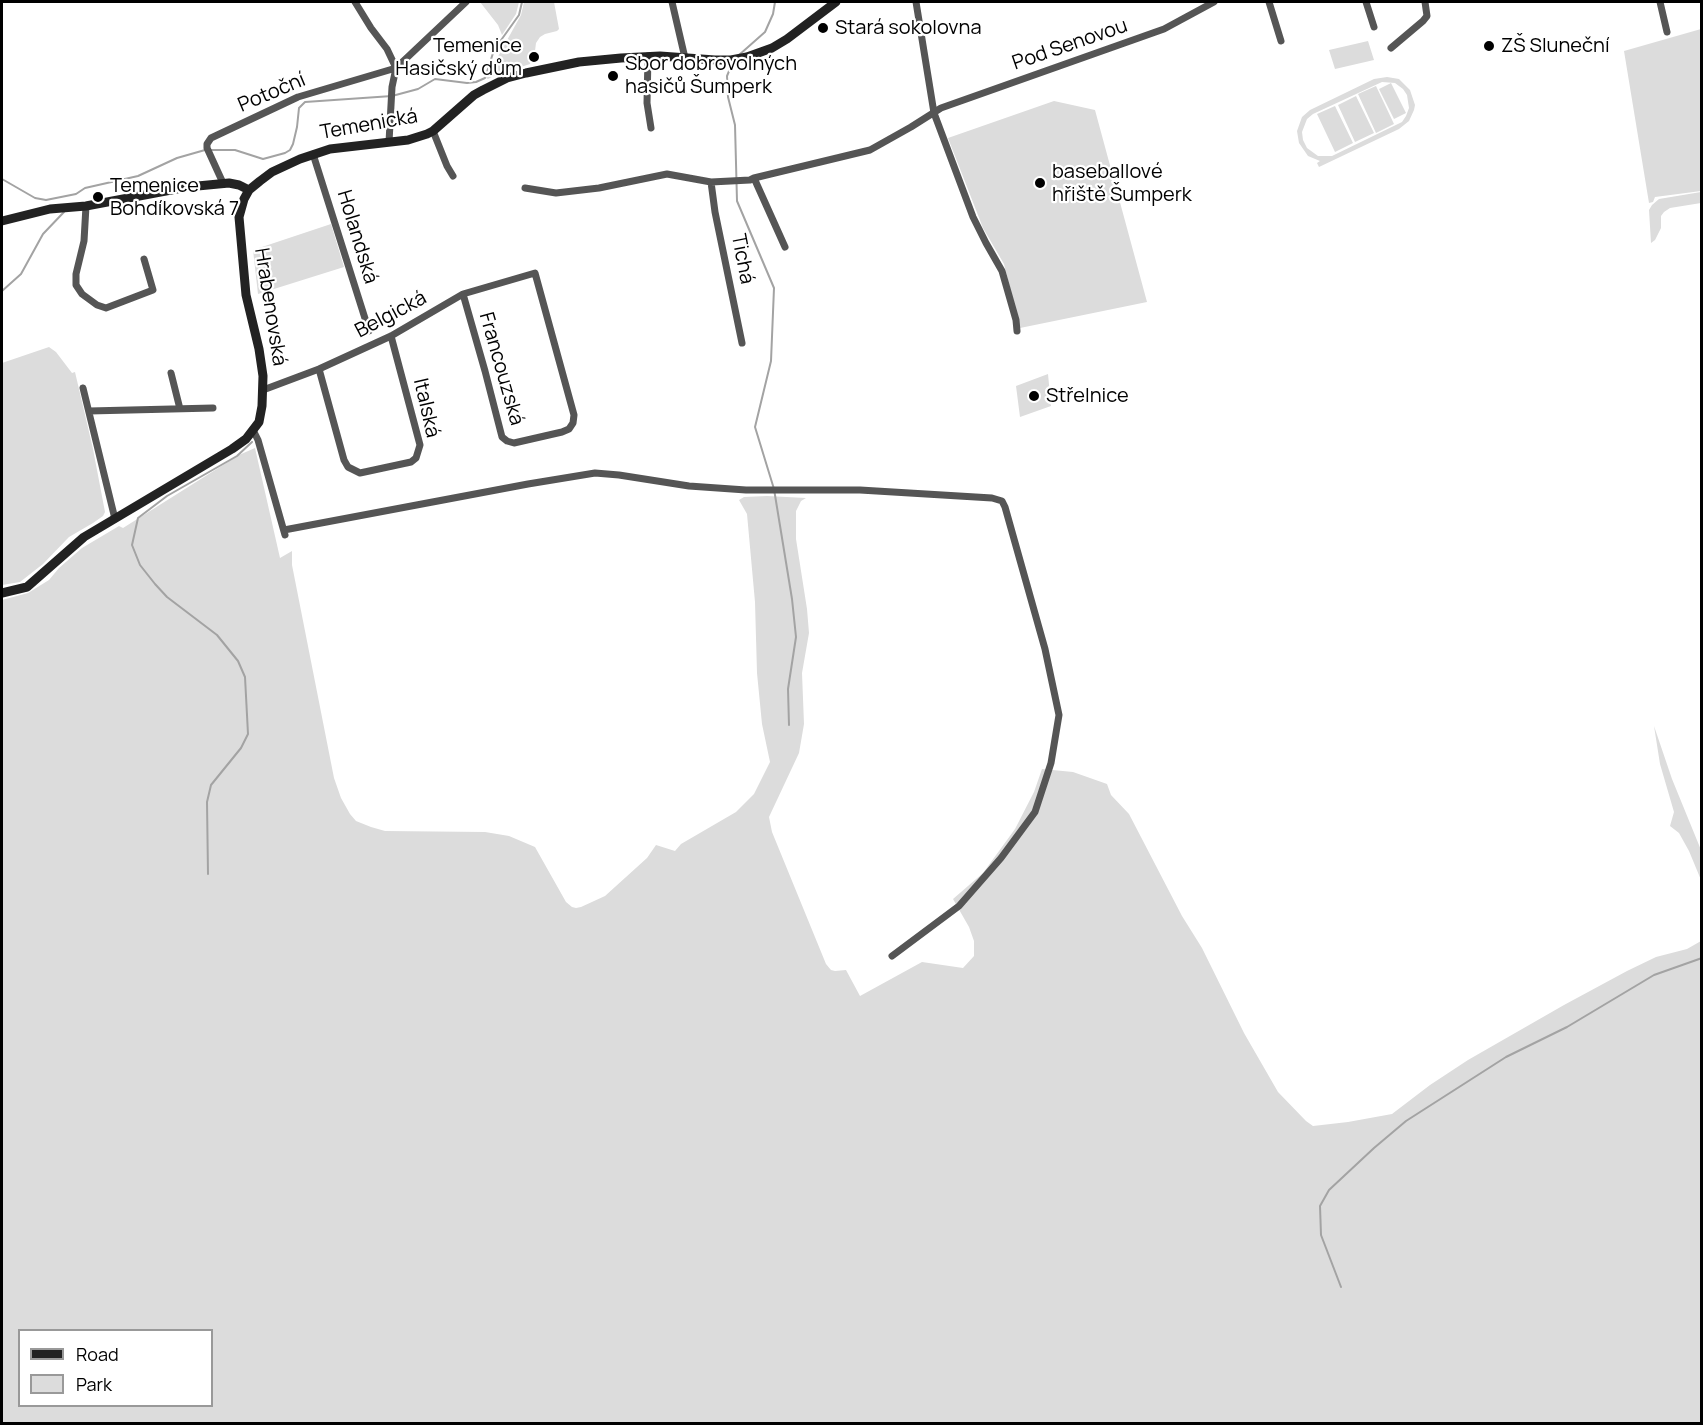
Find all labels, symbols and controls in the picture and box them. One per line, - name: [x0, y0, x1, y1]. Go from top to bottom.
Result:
- street label: Pod Senovou: [1009, 14, 1131, 76]
- place label: Stará sokolovna: [835, 16, 981, 40]
- marker: Stará sokolovna: [816, 21, 830, 35]
- place label: Temenice Hasičský dům: [395, 34, 522, 81]
- place label: ZŠ Sluneční: [1501, 34, 1610, 58]
- marker: ZŠ Sluneční: [1482, 39, 1496, 53]
- marker: Temenice Hasičský dům: [527, 50, 541, 64]
- place label: Sbor dobrovolných hasičů Šumperk: [625, 52, 797, 99]
- street label: Potoční: [235, 68, 309, 118]
- marker: Sbor dobrovolných hasičů Šumperk: [606, 69, 620, 83]
- street label: Temenická: [318, 105, 420, 145]
- place label: baseballové hřiště Šumperk: [1052, 160, 1192, 207]
- place label: Temenice Bohdíkovská 7: [110, 174, 239, 221]
- marker: baseballové hřiště Šumperk: [1033, 176, 1047, 190]
- street label: Holandská: [331, 187, 383, 287]
- marker: Temenice Bohdíkovská 7: [91, 190, 105, 204]
- street label: Tichá: [725, 232, 759, 286]
- street label: Hrabenovská: [249, 246, 291, 368]
- street label: Belgická: [351, 286, 431, 344]
- street label: Francouzská: [473, 310, 529, 428]
- street label: Italská: [408, 376, 444, 440]
- place label: Střelnice: [1046, 384, 1129, 408]
- marker: Střelnice: [1027, 389, 1041, 403]
- legend: [18, 1329, 213, 1407]
- text: Road: [76, 1342, 119, 1366]
- text: Park: [76, 1372, 112, 1396]

